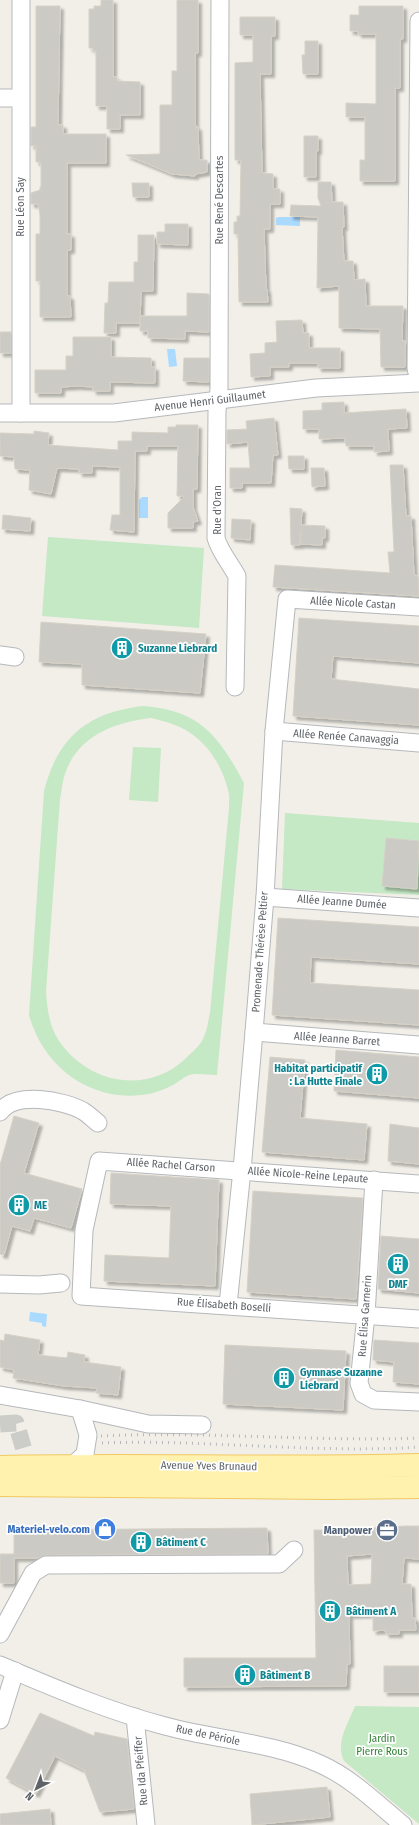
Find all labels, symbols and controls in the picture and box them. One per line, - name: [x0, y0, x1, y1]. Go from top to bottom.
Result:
- street label: Rue René Descartes: [213, 155, 226, 244]
- street label: Rue Léon Say: [14, 177, 27, 237]
- street label: Avenue Henri Guillaumet: [154, 388, 267, 414]
- street label: Rue d'Oran: [211, 485, 224, 535]
- street label: Allée Nicole Castan: [310, 594, 396, 612]
- building icon: Suzanne Liebrard: [109, 635, 135, 661]
- place label: Suzanne Liebrard: [138, 642, 217, 655]
- street label: Allée Renée Canavaggia: [293, 727, 399, 747]
- street label: Promenade Thérèse Peltier: [249, 891, 271, 1013]
- street label: Allée Jeanne Dumée: [297, 892, 387, 912]
- street label: Allée Jeanne Barret: [294, 1030, 381, 1049]
- building icon: Habitat participatif : La Hutte Finale: [364, 1061, 390, 1087]
- place label: Habitat participatif : La Hutte Finale: [274, 1062, 363, 1088]
- street label: Allée Rachel Carson: [126, 1155, 216, 1175]
- street label: Allée Nicole-Reine Lepaute: [247, 1164, 369, 1186]
- building icon: ME: [6, 1192, 32, 1218]
- place label: ME: [34, 1199, 47, 1212]
- building icon: DMF: [385, 1251, 411, 1277]
- street label: Rue Élisa Garnerin: [355, 1274, 374, 1358]
- place label: DMF: [388, 1278, 408, 1291]
- street label: Rue Élisabeth Boselli: [176, 1294, 272, 1315]
- building icon: Gymnase Suzanne Liebrard: [271, 1365, 297, 1391]
- place label: Gymnase Suzanne Liebrard: [300, 1366, 383, 1392]
- street label: Avenue Yves Brunaud: [161, 1459, 257, 1473]
- shop icon: Materiel-velo.com: [92, 1516, 118, 1542]
- office icon: Manpower: [374, 1517, 400, 1543]
- place label: Materiel-velo.com: [7, 1523, 90, 1536]
- place label: Manpower: [324, 1524, 373, 1537]
- building icon: Bâtiment C: [128, 1529, 154, 1555]
- place label: Bâtiment C: [156, 1536, 206, 1549]
- building icon: Bâtiment A: [317, 1598, 343, 1624]
- place label: Bâtiment A: [346, 1605, 397, 1618]
- building icon: Bâtiment B: [232, 1662, 258, 1688]
- place label: Bâtiment B: [260, 1669, 310, 1682]
- street label: Rue de Périole: [175, 1722, 241, 1748]
- park label: Jardin Pierre Rous: [356, 1732, 408, 1758]
- street label: Rue Ida Pfeiffer: [131, 1736, 151, 1806]
- north arrow: [16, 1769, 56, 1809]
- text: N: [23, 1789, 36, 1803]

